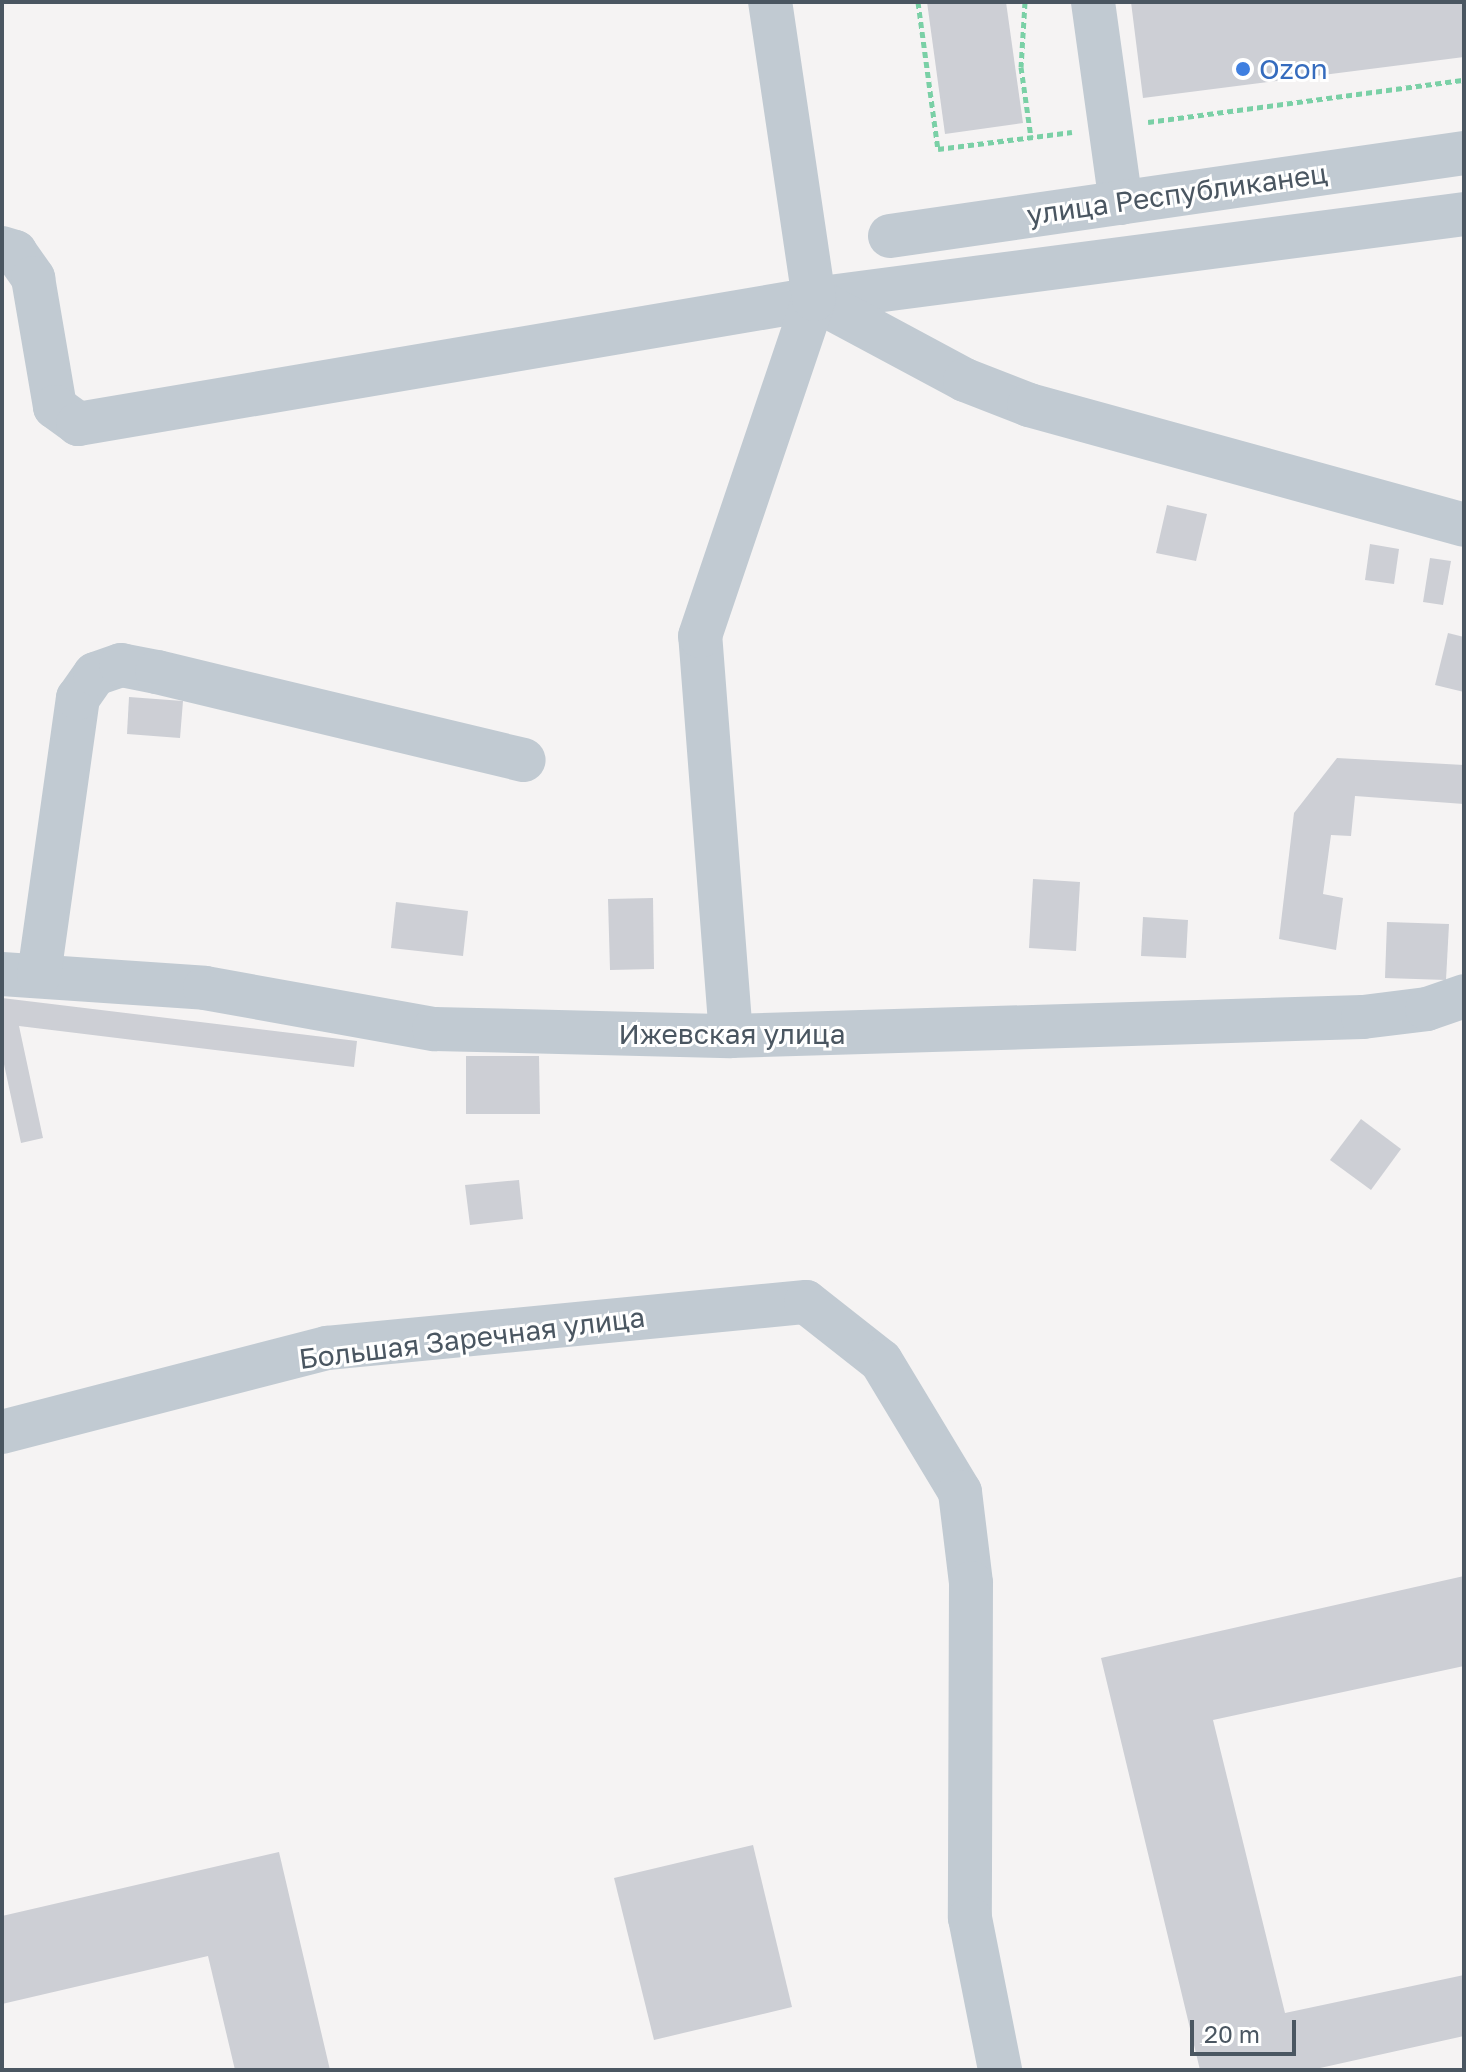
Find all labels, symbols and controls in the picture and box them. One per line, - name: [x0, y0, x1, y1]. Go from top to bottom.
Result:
- place label: Ozon: [1259, 52, 1328, 86]
- marker: Ozon: [1234, 60, 1252, 78]
- street label: улица Республиканец: [1025, 156, 1329, 232]
- street label: Ижевская улица: [618, 1017, 846, 1051]
- street label: Большая Заречная улица: [297, 1300, 647, 1376]
- scale bar: [1194, 2004, 1300, 2054]
- text: 20 m: [1204, 2019, 1260, 2048]

